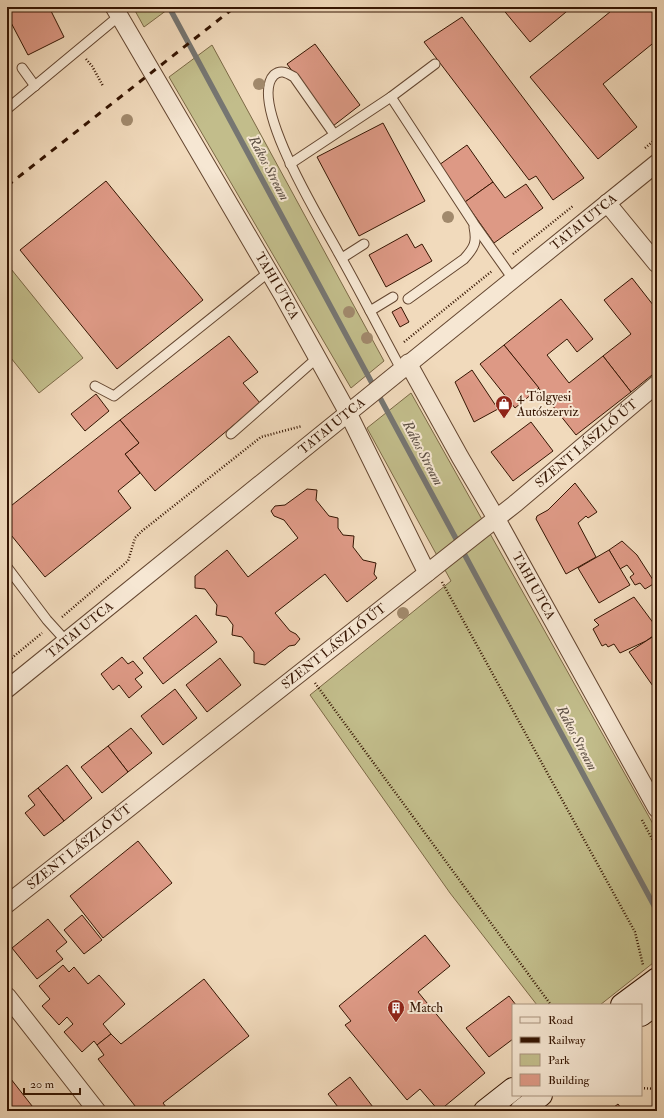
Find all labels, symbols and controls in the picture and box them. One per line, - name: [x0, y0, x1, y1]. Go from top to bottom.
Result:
- water label: Rákos Stream: [244, 132, 293, 203]
- street label: TATAI UTCA: [547, 190, 621, 254]
- street label: TAHI UTCA: [251, 250, 303, 323]
- place label: 4 Tölgyesi Autószerviz: [516, 389, 580, 420]
- street label: TATAI UTCA: [295, 394, 369, 458]
- shop icon: 4 Tölgyesi Autószerviz: [494, 394, 514, 419]
- street label: SZENT LÁSZLÓ ÚT: [532, 396, 641, 491]
- water label: Rákos Stream: [398, 417, 447, 488]
- street label: TAHI UTCA: [509, 550, 559, 623]
- street label: TATAI UTCA: [44, 598, 117, 662]
- street label: SZENT LÁSZLÓ ÚT: [278, 600, 390, 693]
- water label: Rákos Stream: [552, 702, 601, 773]
- street label: SZENT LÁSZLÓ ÚT: [24, 801, 135, 893]
- building icon: Match: [386, 998, 406, 1023]
- place label: Match: [409, 1000, 443, 1016]
- legend: [512, 1004, 642, 1096]
- text: Road: [548, 1013, 573, 1028]
- text: Railway: [548, 1033, 586, 1048]
- text: Park: [548, 1053, 570, 1068]
- scale bar: [24, 1070, 80, 1096]
- text: Building: [548, 1073, 591, 1088]
- text: 20 m: [30, 1077, 55, 1092]

